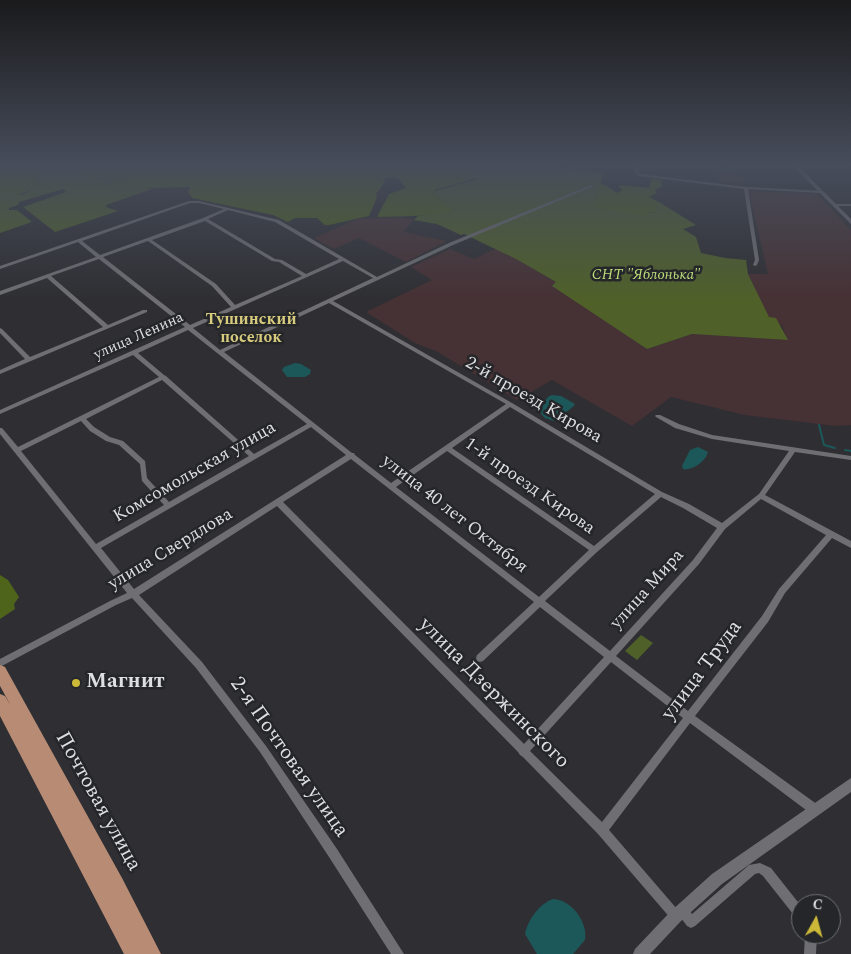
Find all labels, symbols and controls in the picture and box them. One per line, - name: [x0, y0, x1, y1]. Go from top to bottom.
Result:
- park label: СНТ "Яблонька": [592, 267, 700, 285]
- street label: улица Ленина: [91, 309, 187, 365]
- district label: Тушинский поселок: [205, 311, 297, 349]
- street label: 2-й проезд Кирова: [461, 353, 605, 449]
- street label: Комсомольская улица: [110, 418, 280, 528]
- street label: 1-й проезд Кирова: [459, 434, 599, 540]
- street label: улица 40 лет Октября: [376, 451, 532, 579]
- street label: улица Свердлова: [105, 504, 237, 596]
- street label: улица Мира: [606, 546, 690, 634]
- street label: улица Дзержинского: [412, 613, 574, 775]
- street label: улица Труда: [657, 616, 749, 726]
- place label: Магнит: [86, 670, 165, 696]
- street label: 2-я Почтовая улица: [223, 673, 353, 843]
- marker: Магнит: [70, 677, 82, 689]
- street label: Почтовая улица: [48, 728, 146, 876]
- north arrow: [791, 894, 841, 944]
- text: С: [812, 894, 824, 916]

